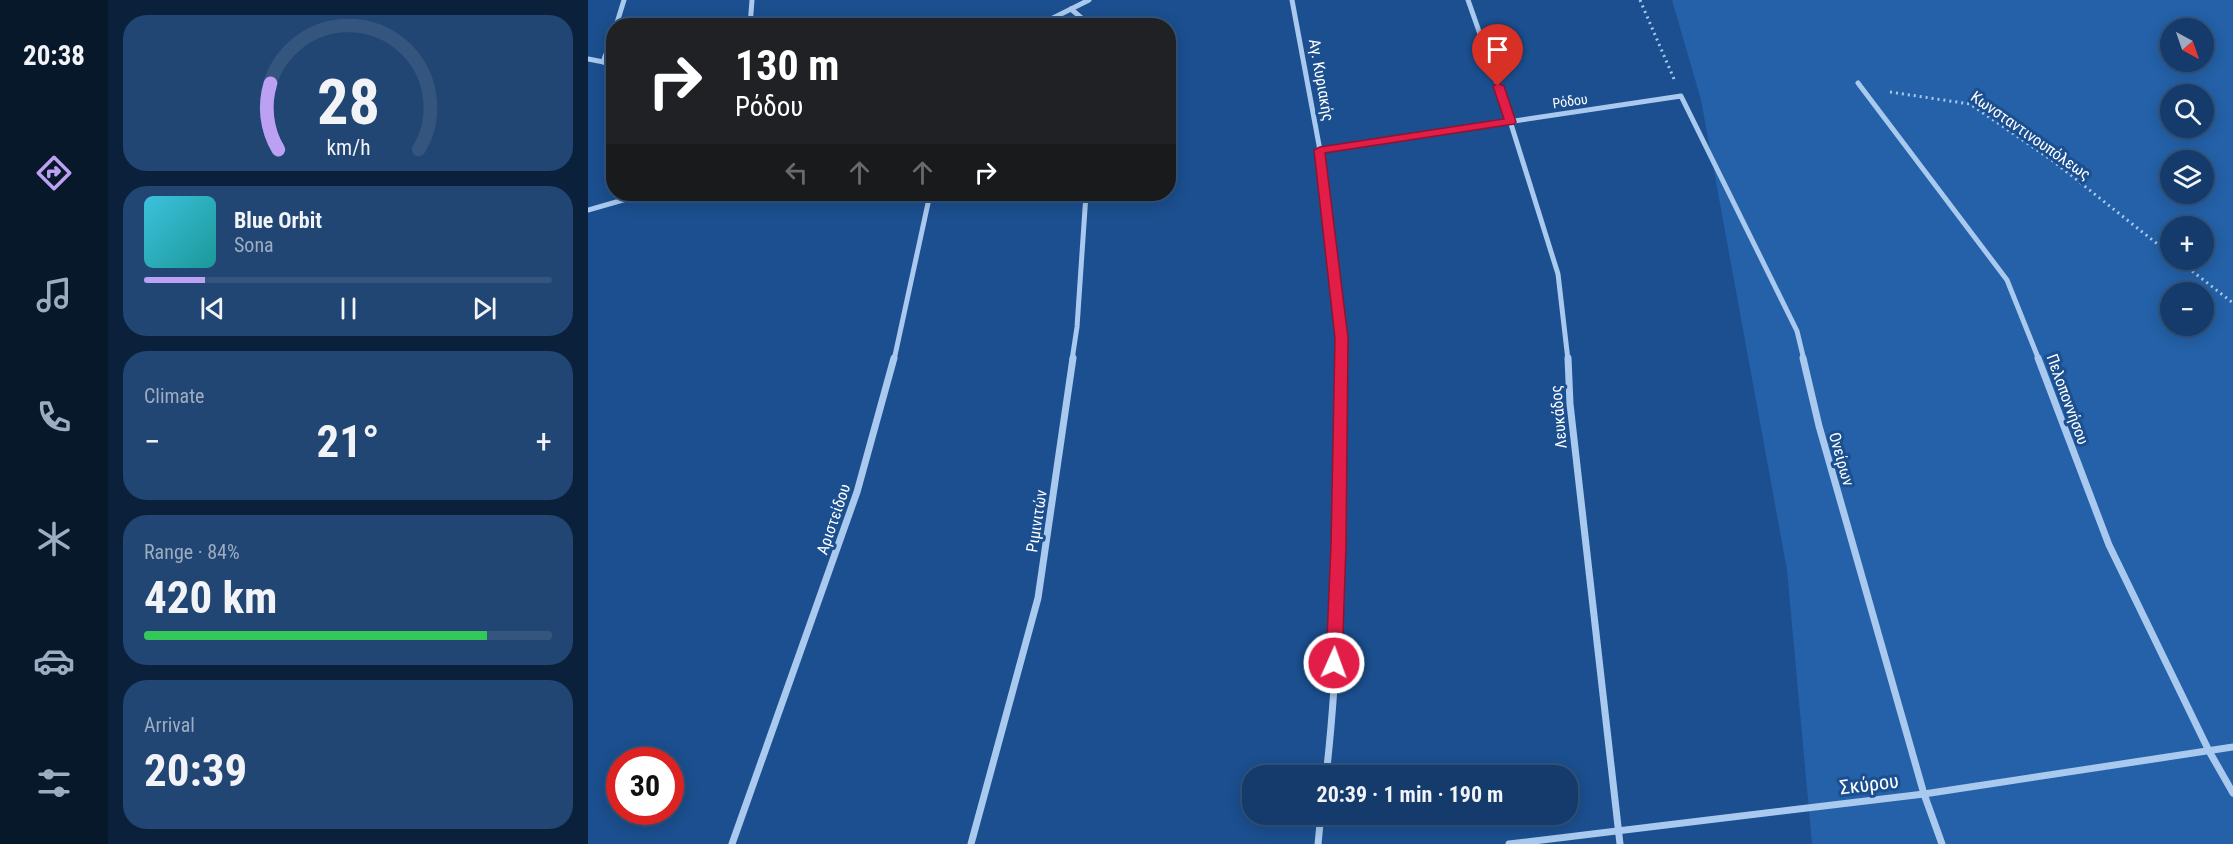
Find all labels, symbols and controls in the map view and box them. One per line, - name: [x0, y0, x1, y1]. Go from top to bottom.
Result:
- north arrow: [2160, 18, 2214, 72]
- map controls: [2160, 18, 2214, 336]
- pin: [1472, 24, 1523, 86]
- icon: arrive: [1481, 33, 1514, 66]
- street label: Αγ. Κυριακής: [1305, 37, 1338, 123]
- text: 20:38: [23, 40, 85, 72]
- text: 130 m: [735, 41, 840, 90]
- icon: right: [636, 42, 714, 120]
- text: 28: [316, 66, 380, 139]
- button: search: [2160, 84, 2214, 138]
- street label: Κωνσταντινουπόλεως: [1967, 87, 2094, 184]
- text: Ρόδου: [735, 91, 803, 123]
- street label: Ρόδου: [1551, 91, 1589, 111]
- text: km/h: [326, 135, 370, 160]
- button: layers: [2160, 150, 2214, 204]
- icon: directions: [33, 152, 75, 194]
- icon: left: [780, 156, 813, 189]
- icon: ahead: [843, 156, 876, 189]
- icon: ahead: [906, 156, 939, 189]
- icon: right: [969, 156, 1002, 189]
- text: Blue Orbit: [234, 208, 322, 233]
- button: +: [2160, 216, 2214, 270]
- text: Sona: [234, 233, 274, 257]
- icon: music: [33, 274, 75, 316]
- button: −: [2160, 282, 2214, 336]
- icon: previous: [196, 292, 229, 325]
- icon: pause: [332, 292, 365, 325]
- icon: next: [468, 292, 501, 325]
- street label: Πελοποννήσου: [2042, 351, 2093, 447]
- text: Climate: [144, 384, 204, 408]
- street label: Λευκάδος: [1546, 384, 1571, 450]
- icon: phone: [33, 396, 75, 438]
- text: 21°: [317, 415, 380, 468]
- text: −: [144, 422, 161, 461]
- text: +: [536, 422, 552, 461]
- street label: Ονείρων: [1825, 430, 1858, 488]
- street label: Αριστείδου: [813, 481, 854, 557]
- street label: Ριμινιτών: [1022, 488, 1051, 554]
- icon: climate: [33, 518, 75, 560]
- text: Range · 84%: [144, 540, 240, 564]
- text: 420 km: [144, 571, 277, 624]
- position arrow: [1302, 631, 1366, 695]
- icon: car: [33, 640, 75, 682]
- text: Arrival: [144, 713, 195, 737]
- text: 20:39: [144, 744, 247, 797]
- speed limit sign: 30: [606, 747, 684, 825]
- icon: filters: [33, 762, 75, 804]
- street label: Σκύρου: [1838, 768, 1900, 800]
- text: 20:39 · 1 min · 190 m: [1317, 782, 1503, 807]

